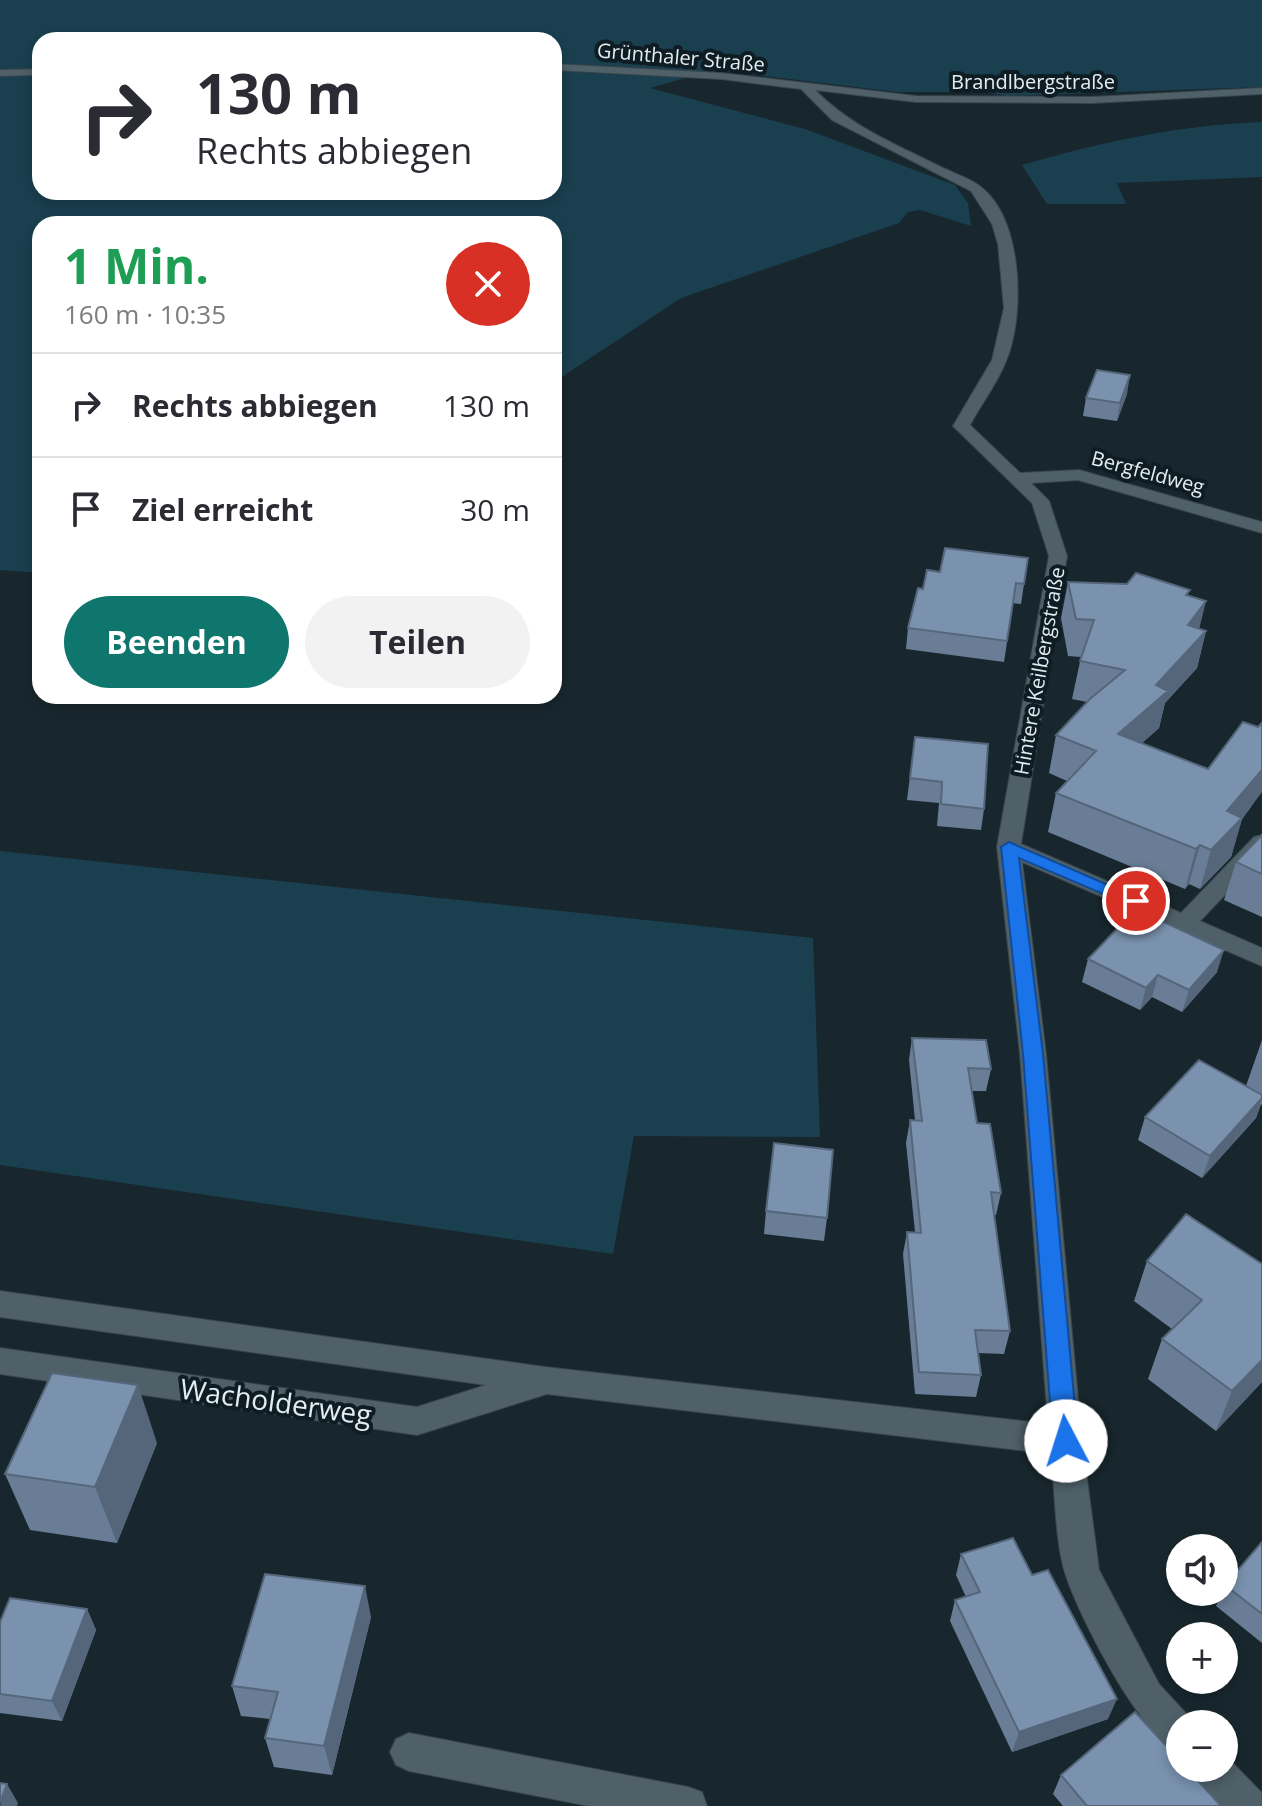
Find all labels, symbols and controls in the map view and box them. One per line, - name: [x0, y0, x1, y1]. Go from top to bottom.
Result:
- street label: Grünthaler Straße: [596, 36, 766, 78]
- text: 130 m: [196, 54, 362, 130]
- icon: right: [64, 64, 168, 168]
- street label: Brandlbergstraße: [951, 68, 1115, 95]
- text: Rechts abbiegen: [196, 126, 472, 175]
- text: 1 Min.: [64, 233, 209, 298]
- button: close: [446, 242, 530, 326]
- text: 160 m · 10:35: [64, 296, 226, 332]
- icon: right: [64, 383, 108, 427]
- text: Rechts abbiegen: [132, 385, 378, 426]
- text: 130 m: [443, 385, 530, 426]
- street label: Bergfeldweg: [1088, 444, 1208, 500]
- icon: arrive: [64, 487, 108, 531]
- text: Ziel erreicht: [132, 489, 313, 530]
- text: 30 m: [460, 489, 530, 530]
- street label: Hintere Keilbergstraße: [1007, 565, 1071, 777]
- button: Beenden: [64, 596, 289, 688]
- button: Teilen: [305, 596, 530, 688]
- pin: [1102, 867, 1170, 935]
- icon: arrive: [1114, 879, 1158, 923]
- street label: Wacholderweg: [178, 1369, 374, 1433]
- position arrow: [1024, 1399, 1108, 1483]
- map controls: [1166, 1534, 1238, 1782]
- button: sound: [1166, 1534, 1238, 1606]
- button: +: [1166, 1622, 1238, 1694]
- button: −: [1166, 1710, 1238, 1782]

